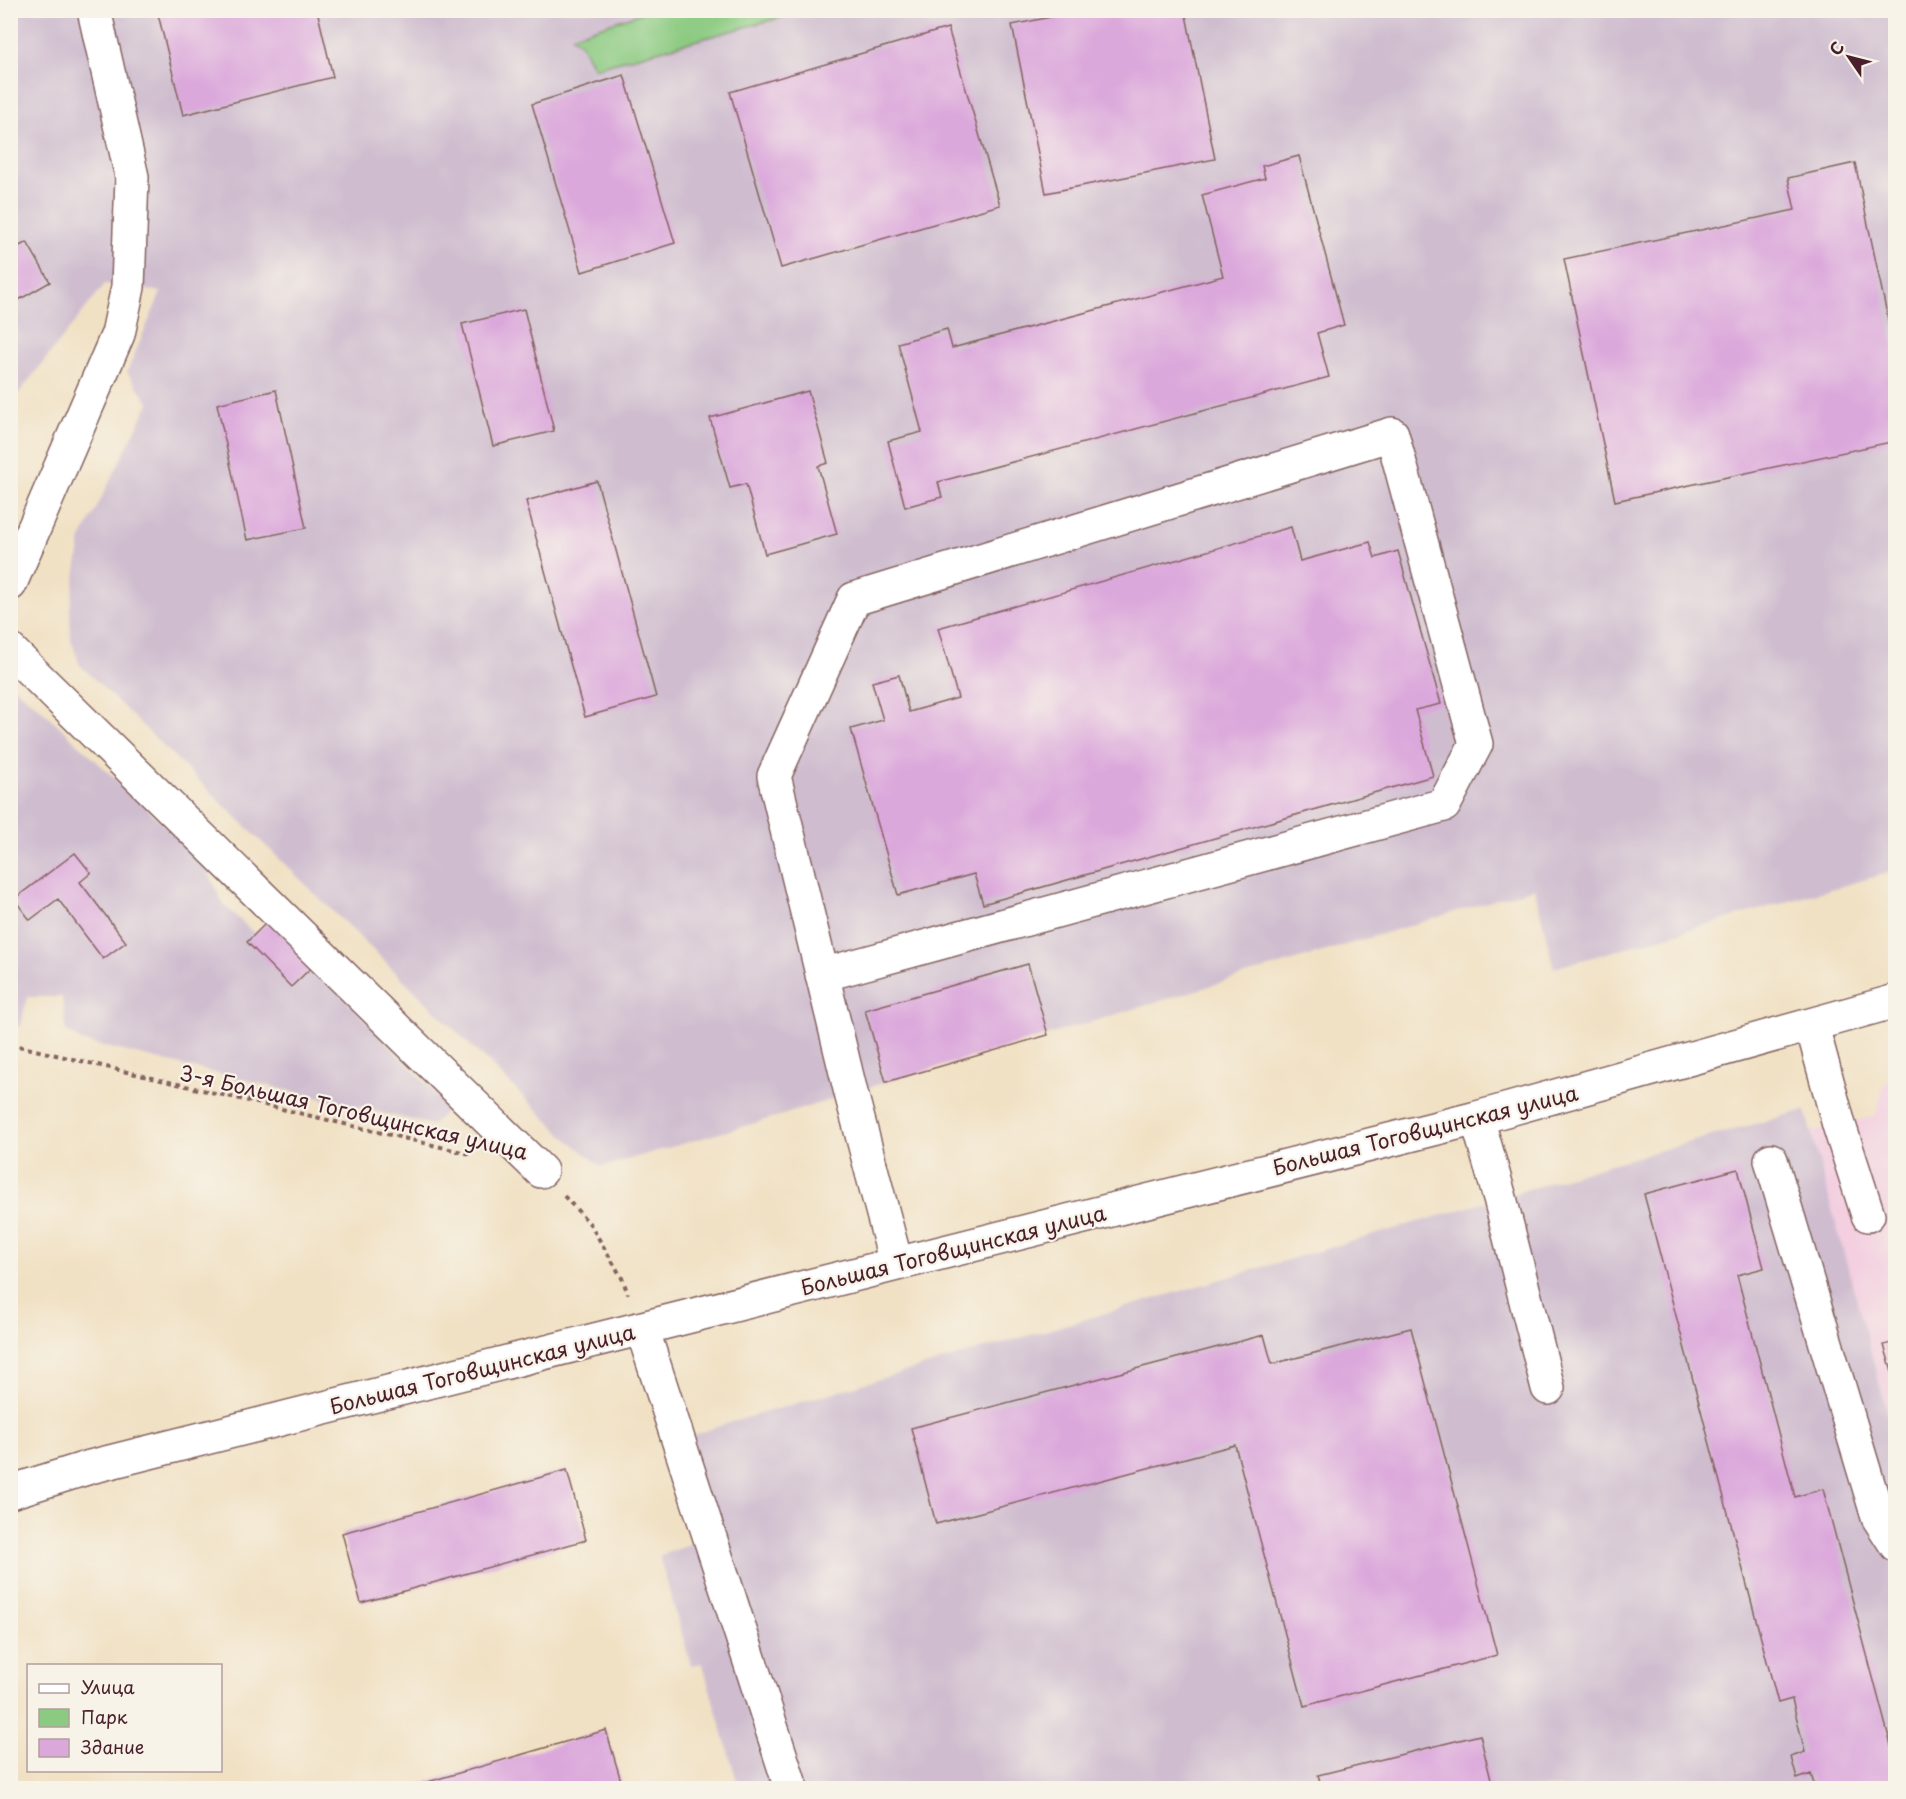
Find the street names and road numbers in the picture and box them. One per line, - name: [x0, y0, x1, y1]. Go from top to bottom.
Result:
- street label: 3-я Большая Тоговщинская улица: [177, 1055, 532, 1167]
- street label: Большая Тоговщинская улица: [1269, 1075, 1582, 1182]
- street label: Большая Тоговщинская улица: [797, 1195, 1110, 1302]
- street label: Большая Тоговщинская улица: [326, 1314, 639, 1421]

